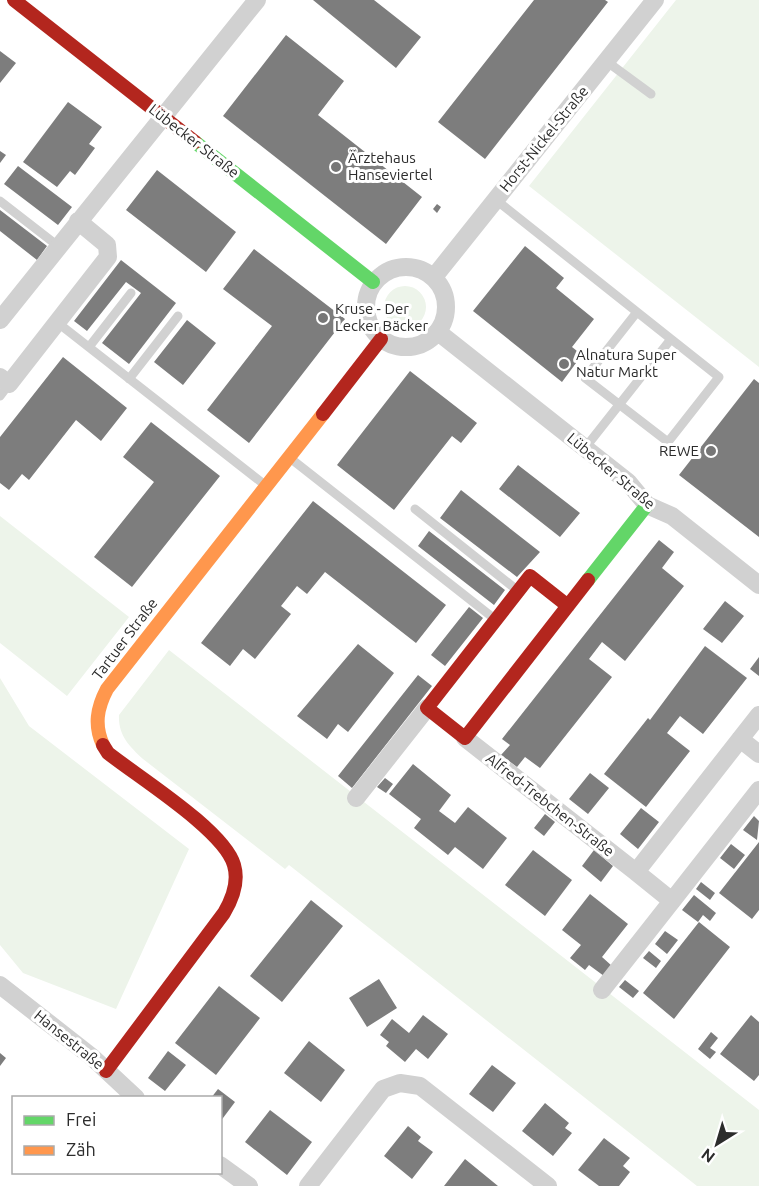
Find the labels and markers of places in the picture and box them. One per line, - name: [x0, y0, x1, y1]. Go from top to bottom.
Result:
- place label: Ärztehaus Hanseviertel: [348, 149, 433, 183]
- marker: Ärztehaus Hanseviertel: [329, 160, 343, 174]
- place label: Kruse - Der Lecker Bäcker: [335, 300, 428, 334]
- marker: Kruse - Der Lecker Bäcker: [316, 311, 330, 325]
- place label: Alnatura Super Natur Markt: [576, 346, 677, 380]
- marker: Alnatura Super Natur Markt: [557, 357, 571, 371]
- place label: REWE: [659, 442, 699, 459]
- marker: REWE: [704, 444, 718, 458]

